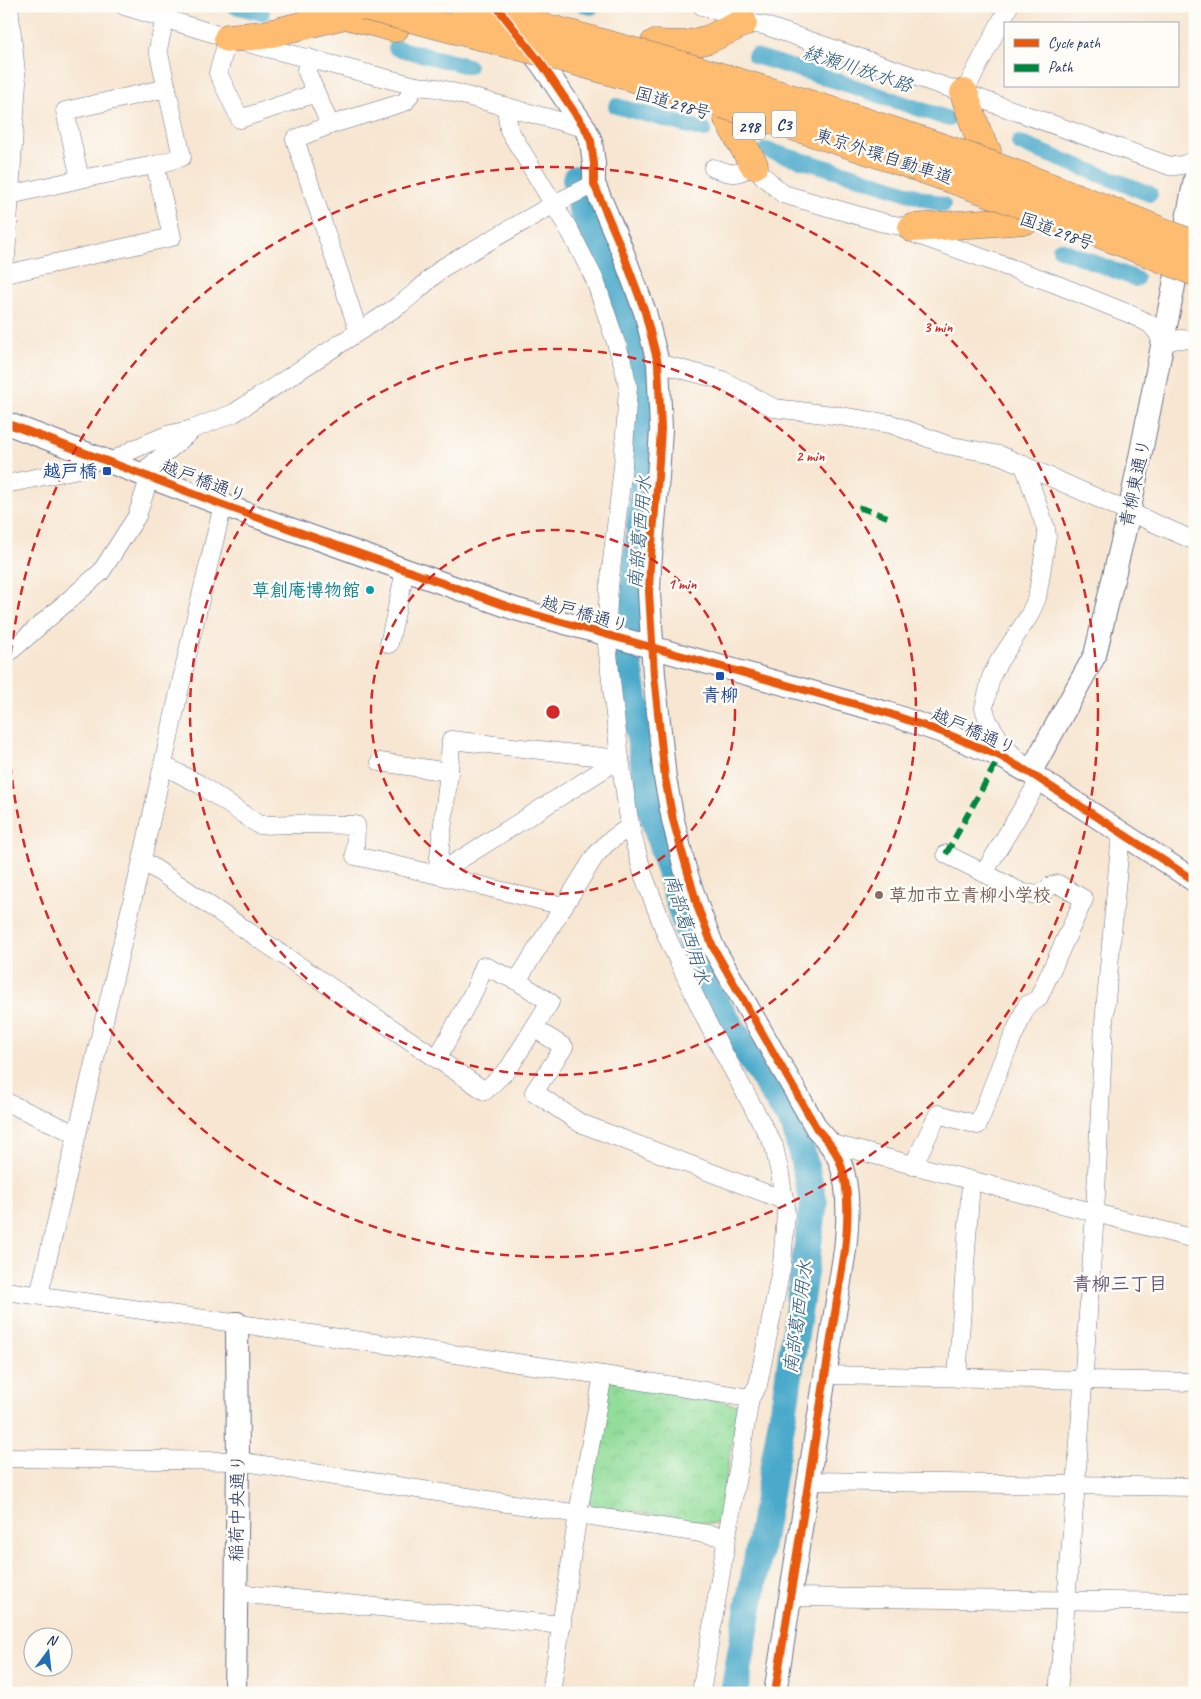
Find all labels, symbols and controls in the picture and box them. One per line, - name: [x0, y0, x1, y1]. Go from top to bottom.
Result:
- legend: [1004, 22, 1178, 88]
- text: Cycle path: [1048, 34, 1100, 53]
- water label: 綾瀬川放水路: [800, 40, 917, 98]
- text: Path: [1048, 58, 1074, 77]
- street label: 国道298号: [632, 82, 714, 124]
- road number: C3: [772, 110, 796, 138]
- road number: 298: [733, 112, 765, 140]
- street label: 東京外環自動車道: [812, 123, 956, 189]
- street label: 国道298号: [1016, 207, 1098, 255]
- text: 3 min: [924, 318, 953, 337]
- street label: 青柳東通り: [1115, 437, 1155, 529]
- text: 2 min: [796, 447, 825, 466]
- street label: 越戸橋通り: [158, 455, 250, 507]
- place label: 越戸橋: [43, 460, 97, 482]
- marker: 越戸橋: [101, 465, 113, 477]
- water label: 南部葛西用水: [623, 474, 657, 590]
- text: 1 min: [668, 575, 697, 594]
- place label: 草創庵博物館: [252, 579, 360, 601]
- marker: 草創庵博物館: [364, 584, 376, 596]
- street label: 越戸橋通り: [539, 591, 631, 637]
- marker: 青柳: [714, 670, 726, 682]
- place label: 青柳: [702, 684, 738, 706]
- centre of rings: [544, 703, 562, 721]
- street label: 越戸橋通り: [928, 703, 1020, 759]
- water label: 南部葛西用水: [659, 871, 715, 987]
- place label: 草加市立青柳小学校: [889, 884, 1051, 906]
- marker: 草加市立青柳小学校: [873, 889, 885, 901]
- water label: 南部葛西用水: [778, 1259, 818, 1375]
- district label: 青柳三丁目: [1072, 1272, 1168, 1296]
- street label: 稲荷中央通り: [225, 1454, 249, 1562]
- north arrow: [22, 1626, 72, 1676]
- text: N: [45, 1631, 60, 1650]

